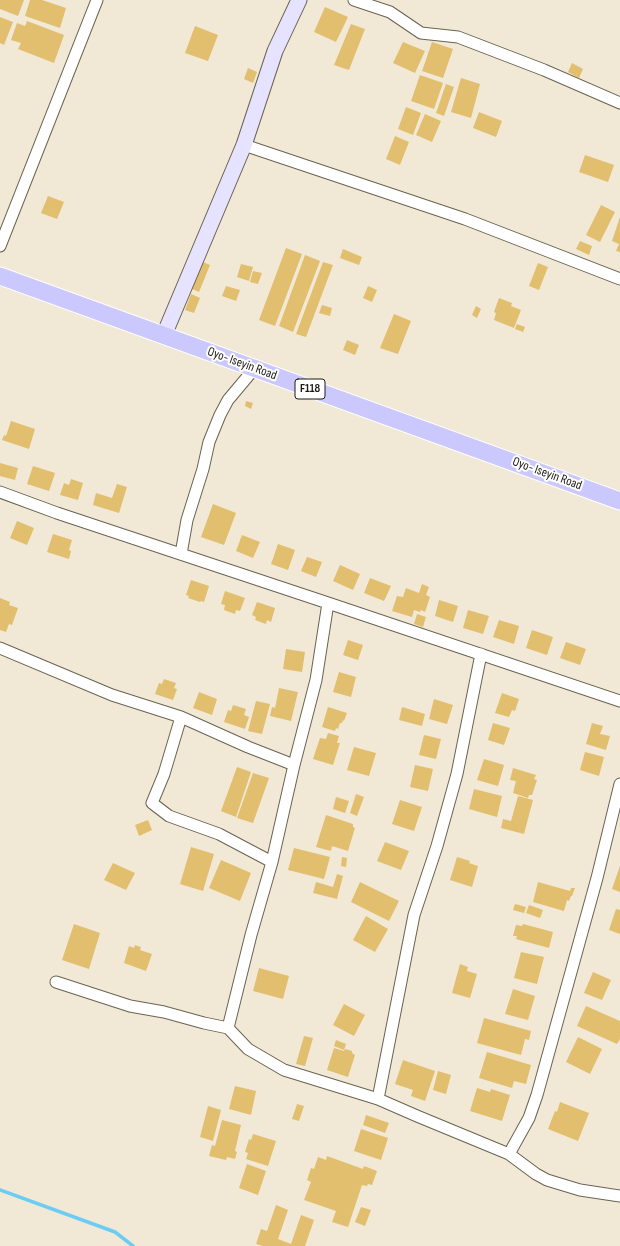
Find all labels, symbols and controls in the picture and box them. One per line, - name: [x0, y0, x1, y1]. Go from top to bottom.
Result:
- street label: Oyo- Iseyin Road: [205, 344, 279, 384]
- road number: F118: [295, 379, 325, 399]
- street label: Oyo- Iseyin Road: [510, 454, 584, 494]

